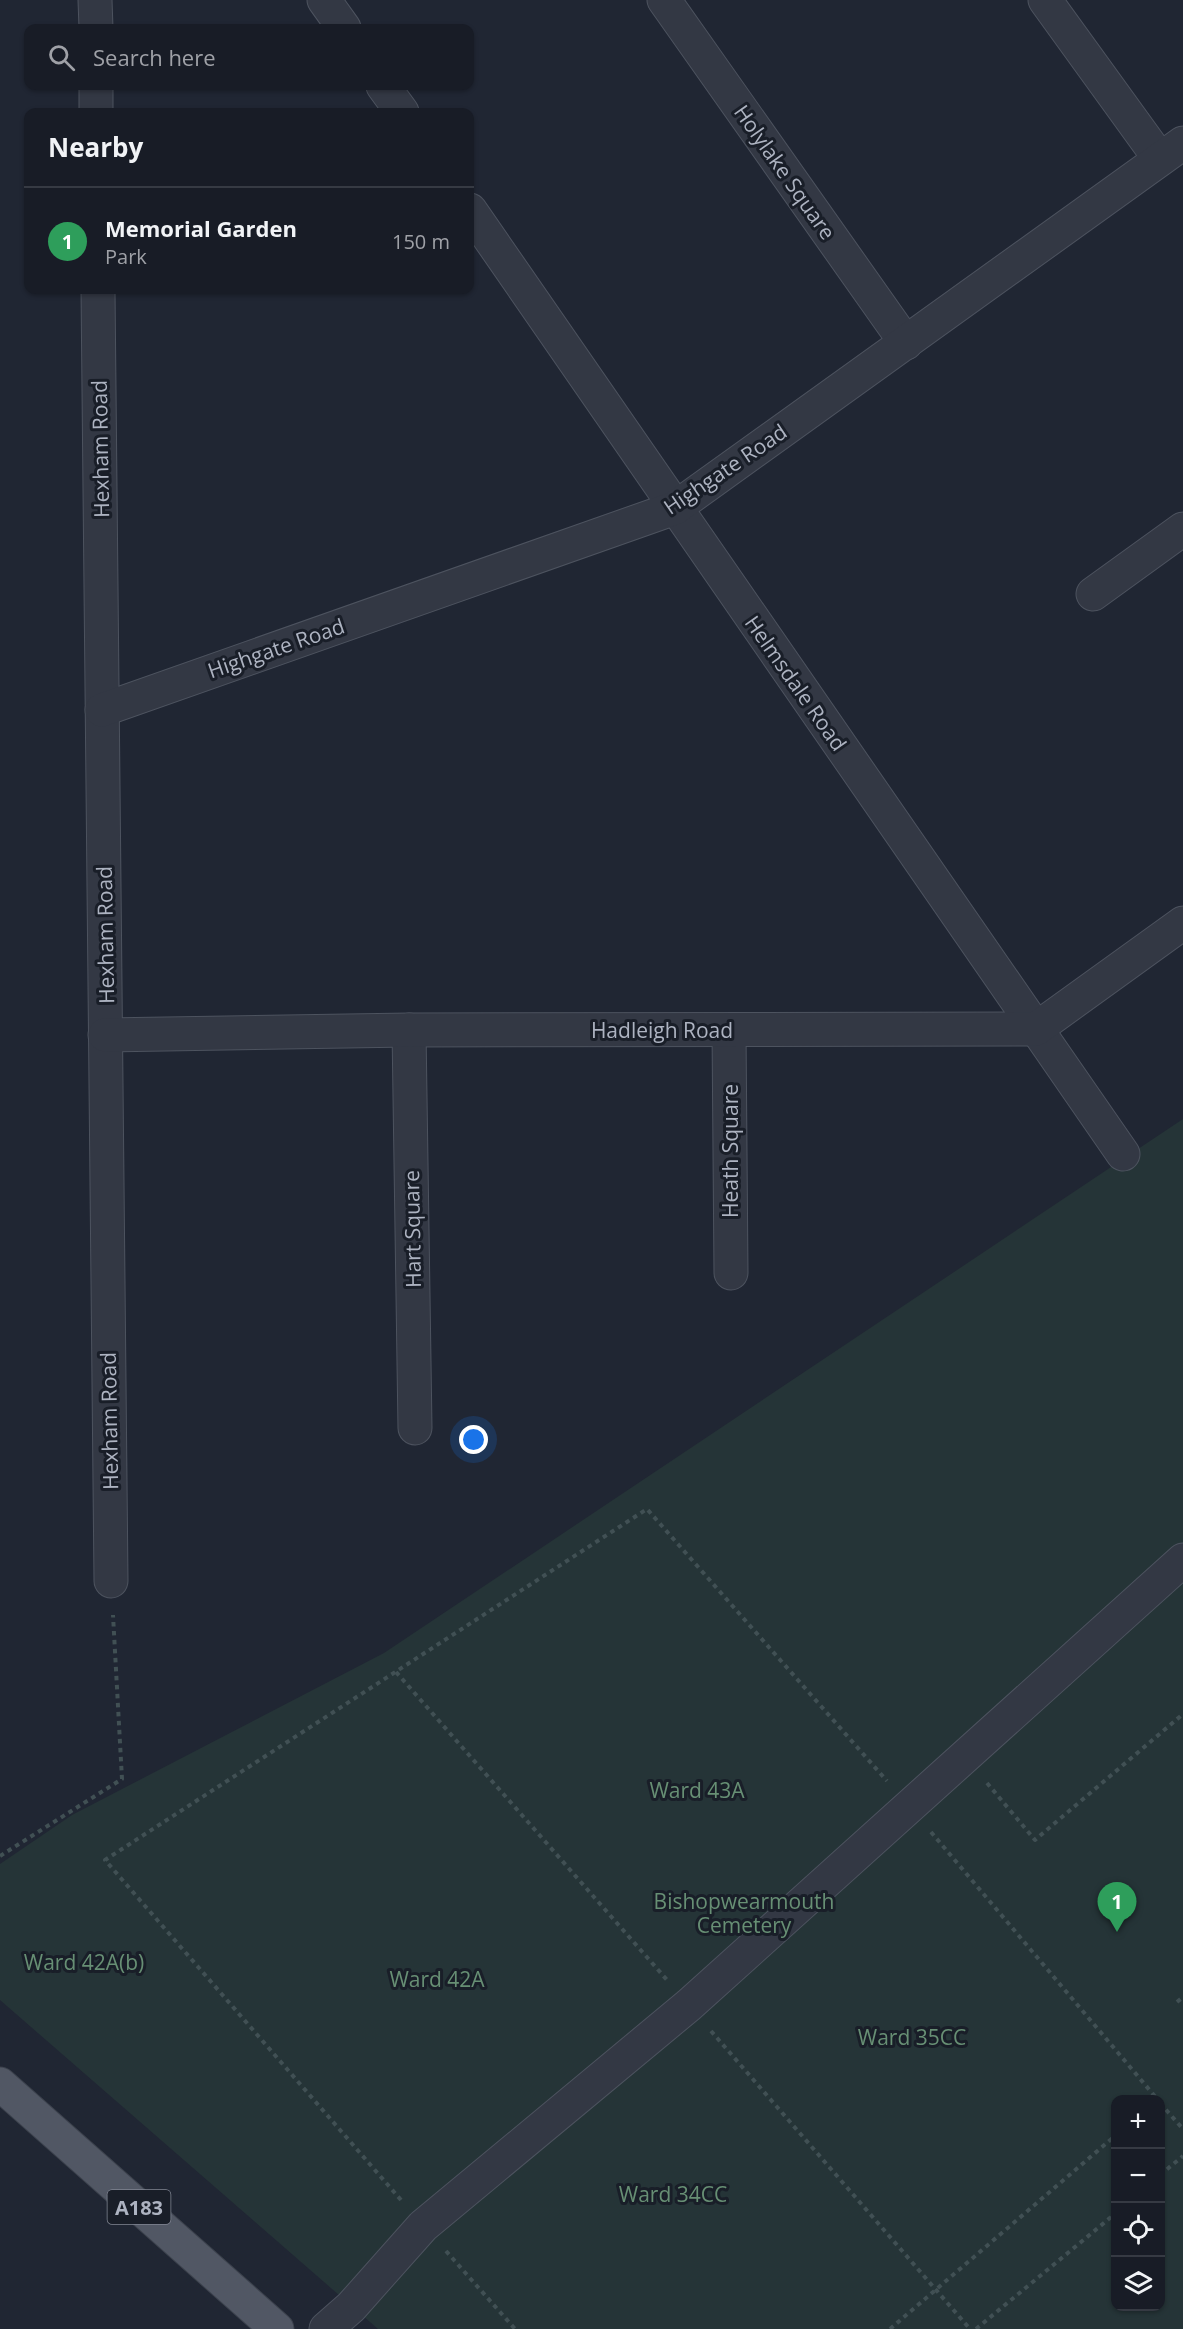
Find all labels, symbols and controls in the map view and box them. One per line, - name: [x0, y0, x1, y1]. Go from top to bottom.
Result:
- search box: [24, 24, 474, 90]
- icon: search: [45, 41, 78, 74]
- text: Search here: [93, 42, 216, 72]
- street label: Holylake Square: [728, 99, 842, 245]
- text: Nearby: [48, 129, 143, 165]
- text: Memorial Garden: [105, 213, 297, 243]
- text: 1: [62, 228, 73, 255]
- text: 150 m: [392, 228, 450, 255]
- text: Park: [105, 243, 147, 270]
- street label: Hexham Road: [85, 380, 115, 518]
- street label: Highgate Road: [658, 417, 792, 521]
- street label: Helmsdale Road: [739, 610, 853, 756]
- street label: Highgate Road: [204, 611, 348, 685]
- street label: Hexham Road: [90, 866, 120, 1004]
- street label: Hadleigh Road: [591, 1016, 733, 1044]
- street label: Heath Square: [716, 1084, 744, 1218]
- street label: Hart Square: [397, 1170, 427, 1288]
- street label: Hexham Road: [94, 1352, 124, 1490]
- your location: [459, 1425, 488, 1454]
- park label: Ward 43A: [649, 1776, 745, 1804]
- pin: 1: [1098, 1882, 1136, 1932]
- park label: Bishopwearmouth Cemetery: [654, 1887, 834, 1939]
- park label: Ward 42A(b): [24, 1948, 144, 1976]
- park label: Ward 42A: [389, 1965, 485, 1993]
- park label: Ward 35CC: [858, 2023, 966, 2051]
- map controls: [1111, 2095, 1165, 2311]
- button: +: [1111, 2095, 1165, 2149]
- button: −: [1111, 2149, 1165, 2203]
- park label: Ward 34CC: [619, 2180, 727, 2208]
- road number: A183: [108, 2190, 170, 2224]
- button: locate: [1111, 2203, 1165, 2257]
- button: layers: [1111, 2257, 1165, 2311]

